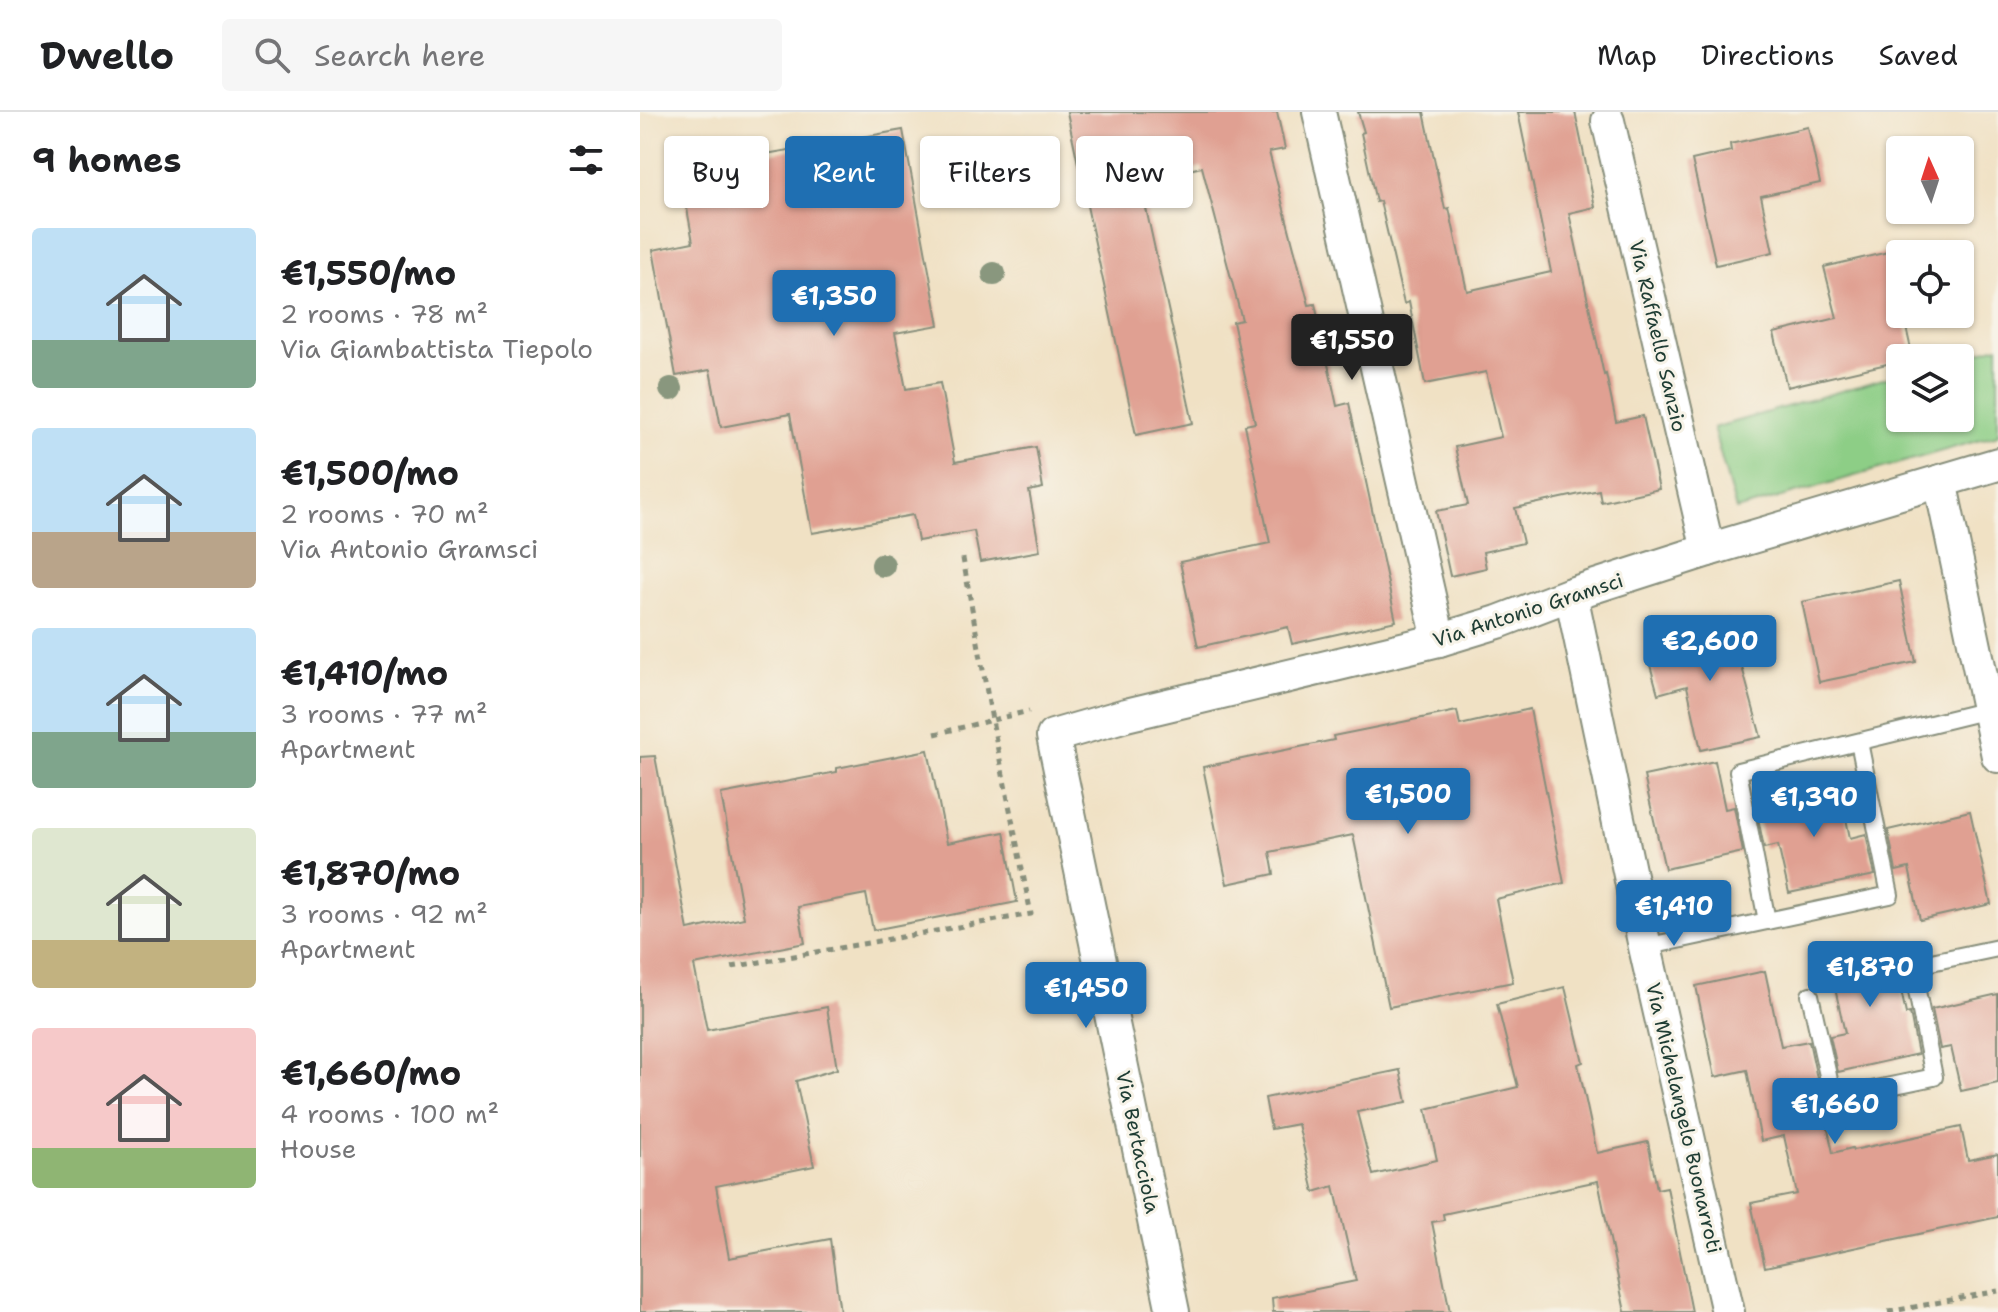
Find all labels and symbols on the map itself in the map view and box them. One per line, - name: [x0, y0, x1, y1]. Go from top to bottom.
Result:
- north arrow: [1886, 136, 1974, 224]
- street label: Via Raffaello Sanzio: [1623, 238, 1693, 434]
- pin: €1,350: [769, 270, 899, 338]
- pin: €1,550: [1287, 314, 1417, 382]
- street label: Via Antonio Gramsci: [1430, 567, 1626, 653]
- pin: €2,600: [1645, 615, 1775, 683]
- pin: €1,500: [1343, 768, 1473, 836]
- pin: €1,390: [1749, 771, 1879, 839]
- pin: €1,410: [1609, 880, 1739, 948]
- pin: €1,870: [1805, 941, 1935, 1009]
- pin: €1,450: [1021, 962, 1151, 1030]
- street label: Via Michelangelo Buonarroti: [1640, 980, 1728, 1256]
- street label: Via Bertacciola: [1110, 1068, 1166, 1216]
- pin: €1,660: [1770, 1078, 1900, 1146]

